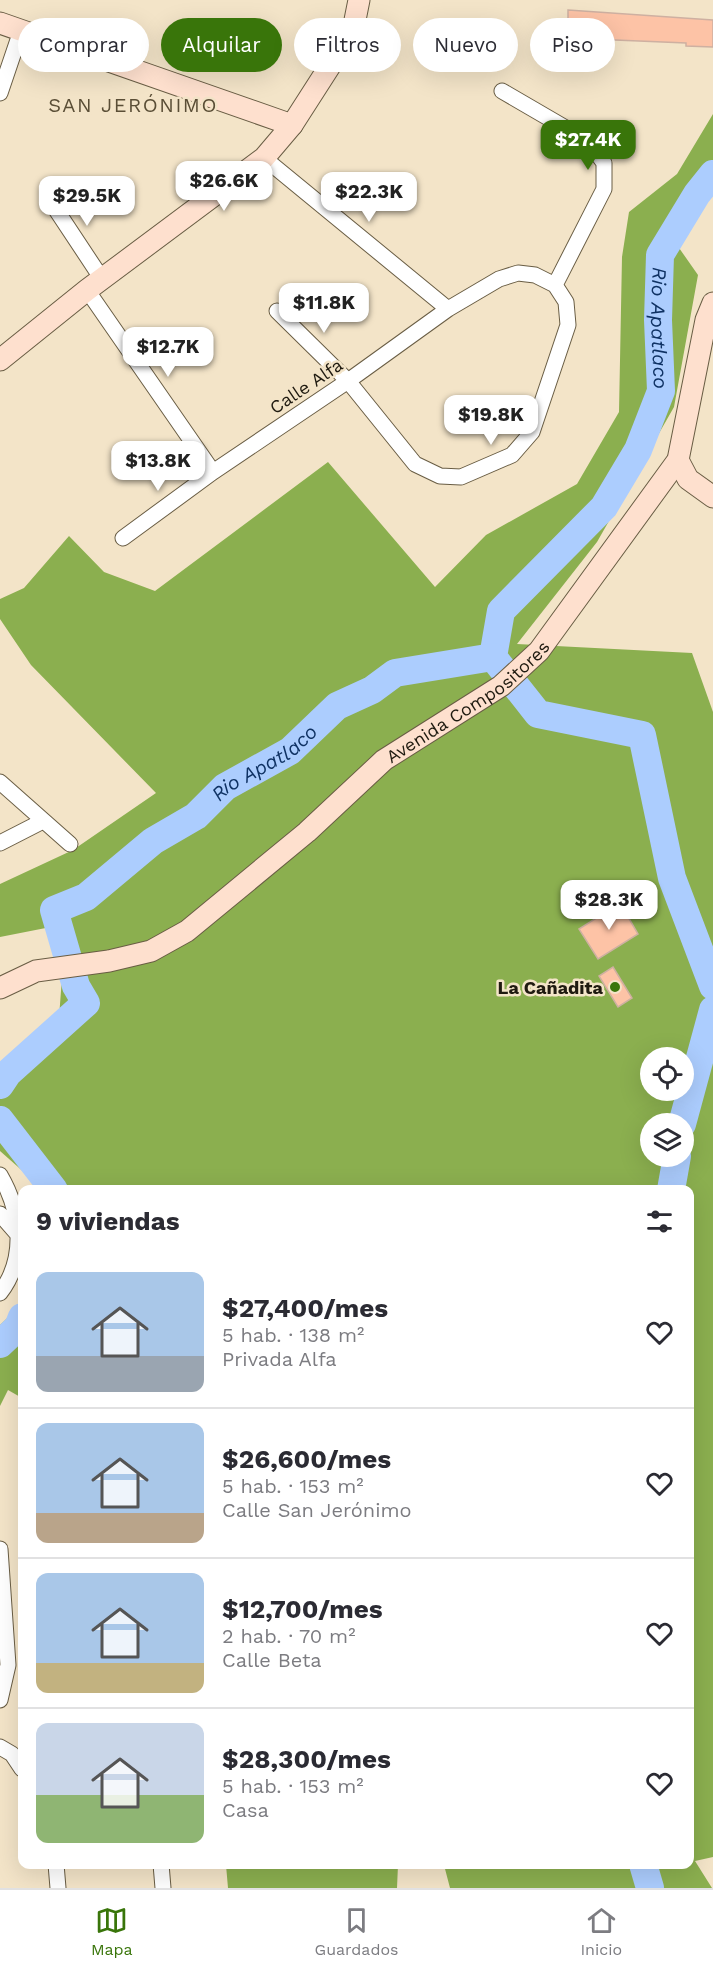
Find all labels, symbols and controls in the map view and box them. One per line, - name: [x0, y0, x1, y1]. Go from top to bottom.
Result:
- chip: Comprar: [18, 18, 149, 72]
- chip: Alquilar: [161, 18, 282, 72]
- chip: Filtros: [294, 18, 401, 72]
- chip: Nuevo: [413, 18, 518, 72]
- chip: Piso: [530, 18, 615, 72]
- district label: SAN JERÓNIMO: [48, 93, 218, 117]
- pin: $27.4K: [539, 120, 637, 171]
- text: $27.4K: [555, 127, 621, 151]
- pin: $26.6K: [175, 161, 273, 212]
- text: $26.6K: [190, 168, 258, 192]
- pin: $22.3K: [320, 172, 418, 223]
- pin: $29.5K: [38, 176, 136, 227]
- text: $22.3K: [335, 179, 403, 203]
- text: $29.5K: [53, 183, 121, 207]
- water label: Rio Apatlaco: [646, 267, 673, 389]
- pin: $11.8K: [275, 283, 373, 334]
- text: $11.8K: [293, 290, 355, 314]
- pin: $12.7K: [119, 327, 217, 378]
- text: $12.7K: [137, 334, 199, 358]
- street label: Calle Alfa: [266, 354, 346, 418]
- pin: $19.8K: [442, 395, 540, 446]
- text: $19.8K: [458, 402, 524, 426]
- pin: $13.8K: [109, 441, 207, 492]
- text: $13.8K: [125, 448, 191, 472]
- street label: Avenida Compositores: [382, 637, 553, 767]
- water label: Rio Apatlaco: [206, 720, 322, 806]
- pin: $28.3K: [560, 880, 658, 931]
- text: $28.3K: [575, 887, 643, 911]
- place label: La Cañadita: [498, 977, 604, 998]
- marker: La Cañadita: [608, 980, 622, 994]
- map controls: [640, 1047, 694, 1167]
- button: locate: [640, 1047, 694, 1101]
- button: layers: [640, 1113, 694, 1167]
- icon: filters: [643, 1205, 676, 1238]
- text: 9 viviendas: [36, 1206, 180, 1236]
- text: $27,400/mes: [222, 1293, 388, 1323]
- icon: home: [84, 1296, 156, 1368]
- icon: heart: [643, 1316, 676, 1349]
- text: 5 hab. · 138 m²: [222, 1323, 364, 1347]
- text: Privada Alfa: [222, 1347, 336, 1371]
- text: $26,600/mes: [222, 1444, 391, 1474]
- icon: home: [84, 1447, 156, 1519]
- icon: heart: [643, 1467, 676, 1500]
- text: 5 hab. · 153 m²: [222, 1474, 364, 1498]
- text: Calle San Jerónimo: [222, 1498, 412, 1522]
- text: $12,700/mes: [222, 1594, 383, 1624]
- icon: home: [84, 1597, 156, 1669]
- icon: heart: [643, 1617, 676, 1650]
- text: 2 hab. · 70 m²: [222, 1624, 355, 1648]
- text: Calle Beta: [222, 1648, 322, 1672]
- text: $28,300/mes: [222, 1744, 391, 1774]
- icon: home: [84, 1747, 156, 1819]
- icon: heart: [643, 1767, 676, 1800]
- text: 5 hab. · 153 m²: [222, 1774, 364, 1798]
- text: Casa: [222, 1798, 269, 1822]
- tab: Mapa: [91, 1904, 133, 1959]
- tab: Guardados: [315, 1904, 398, 1959]
- tab: Inicio: [580, 1904, 622, 1959]

